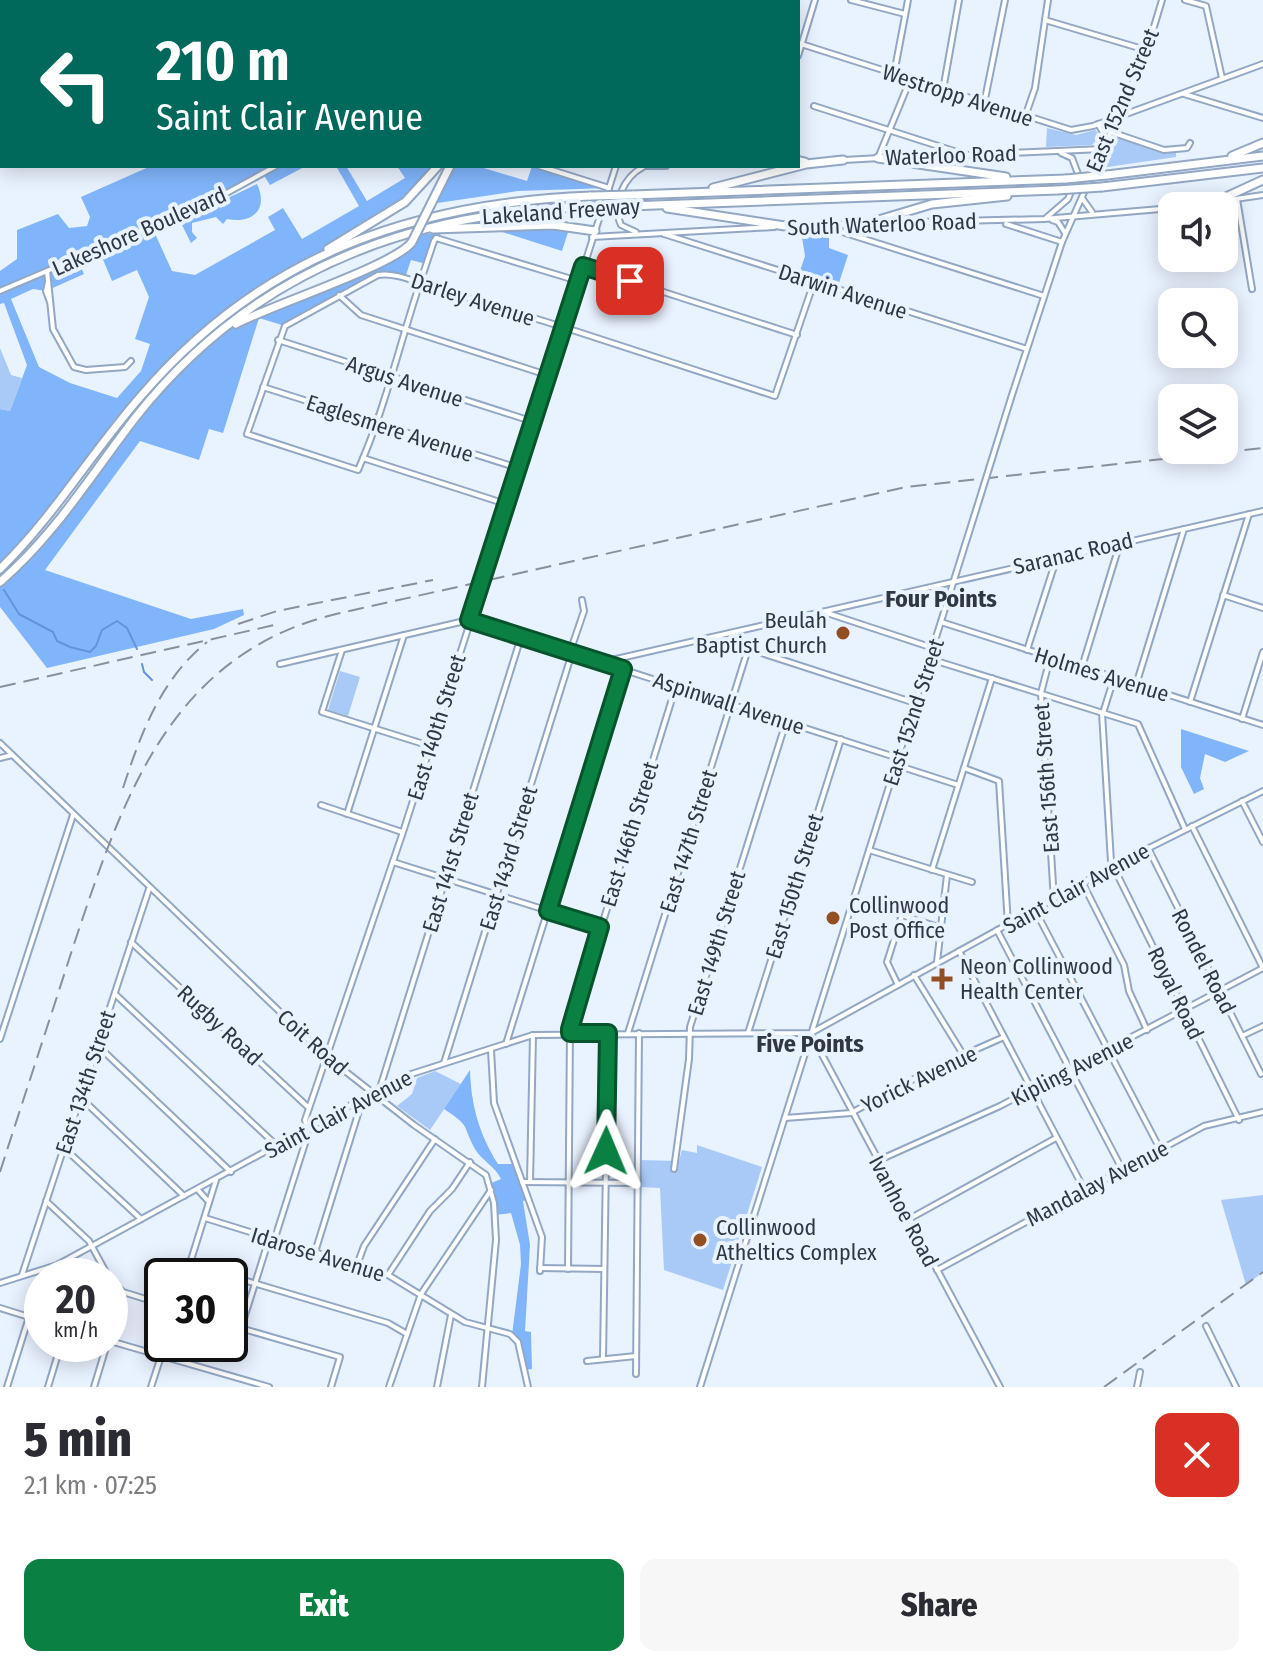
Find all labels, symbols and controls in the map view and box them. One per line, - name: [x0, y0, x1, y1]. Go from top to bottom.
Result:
- street label: East 152nd Street: [1080, 24, 1165, 176]
- text: 210 m: [156, 28, 290, 95]
- icon: left: [24, 32, 128, 136]
- street label: Westropp Avenue: [879, 58, 1037, 133]
- text: Saint Clair Avenue: [156, 96, 423, 140]
- street label: Waterloo Road: [885, 140, 1017, 171]
- street label: Lakeshore Boulevard: [48, 181, 230, 282]
- street label: Lakeland Freeway: [481, 192, 641, 230]
- map controls: [1158, 192, 1238, 464]
- button: sound: [1158, 192, 1238, 272]
- street label: South Waterloo Road: [787, 208, 977, 241]
- pin: [596, 247, 664, 315]
- street label: Darwin Avenue: [775, 258, 911, 325]
- icon: arrive: [608, 259, 652, 303]
- street label: Darley Avenue: [408, 267, 538, 332]
- button: search: [1158, 288, 1238, 368]
- street label: Argus Avenue: [343, 350, 467, 413]
- button: layers: [1158, 384, 1238, 464]
- street label: Eaglesmere Avenue: [303, 389, 477, 468]
- street label: Saranac Road: [1011, 527, 1136, 580]
- district label: Four Points: [885, 585, 997, 613]
- place label: Beulah Baptist Church: [696, 607, 827, 659]
- marker: Beulah Baptist Church: [834, 624, 852, 642]
- street label: East 152nd Street: [877, 634, 950, 789]
- street label: Holmes Avenue: [1031, 641, 1172, 708]
- street label: East 140th Street: [401, 650, 472, 803]
- street label: Aspinwall Avenue: [650, 666, 808, 741]
- street label: East 156th Street: [1028, 701, 1065, 854]
- street label: East 146th Street: [595, 757, 665, 910]
- street label: East 147th Street: [654, 766, 723, 916]
- street label: East 143rd Street: [474, 782, 543, 934]
- street label: East 141st Street: [416, 788, 485, 935]
- street label: East 150th Street: [760, 809, 830, 962]
- street label: Saint Clair Avenue: [998, 837, 1154, 940]
- street label: East 149th Street: [682, 867, 752, 1019]
- place label: Collinwood Post Office: [849, 892, 949, 944]
- street label: Rondel Road: [1166, 904, 1241, 1018]
- marker: Collinwood Post Office: [824, 909, 842, 927]
- street label: Royal Road: [1142, 942, 1210, 1044]
- place label: Neon Collinwood Health Center: [960, 953, 1113, 1005]
- marker: Neon Collinwood Health Center: [931, 968, 953, 990]
- street label: Rugby Road: [172, 979, 268, 1071]
- street label: Coit Road: [272, 1004, 354, 1081]
- street label: East 134th Street: [50, 1006, 122, 1157]
- street label: Kipling Avenue: [1007, 1027, 1138, 1112]
- district label: Five Points: [756, 1030, 864, 1058]
- street label: Yorick Avenue: [857, 1040, 981, 1119]
- street label: Saint Clair Avenue: [260, 1064, 417, 1165]
- position arrow: [564, 1109, 648, 1193]
- street label: Mandalay Avenue: [1021, 1135, 1173, 1232]
- street label: Ivanhoe Road: [863, 1151, 944, 1272]
- place label: Collinwood Atheltics Complex: [716, 1214, 877, 1266]
- street label: Idarose Avenue: [248, 1221, 388, 1288]
- marker: Collinwood Atheltics Complex: [691, 1231, 709, 1249]
- speed limit sign: 30: [144, 1258, 248, 1362]
- text: 20: [56, 1276, 96, 1324]
- text: km/h: [54, 1318, 98, 1342]
- text: 5 min: [24, 1411, 132, 1469]
- button: close: [1155, 1413, 1239, 1497]
- text: 2.1 km · 07:25: [24, 1470, 157, 1501]
- button: Exit: [24, 1559, 624, 1651]
- button: Share: [640, 1559, 1239, 1651]

